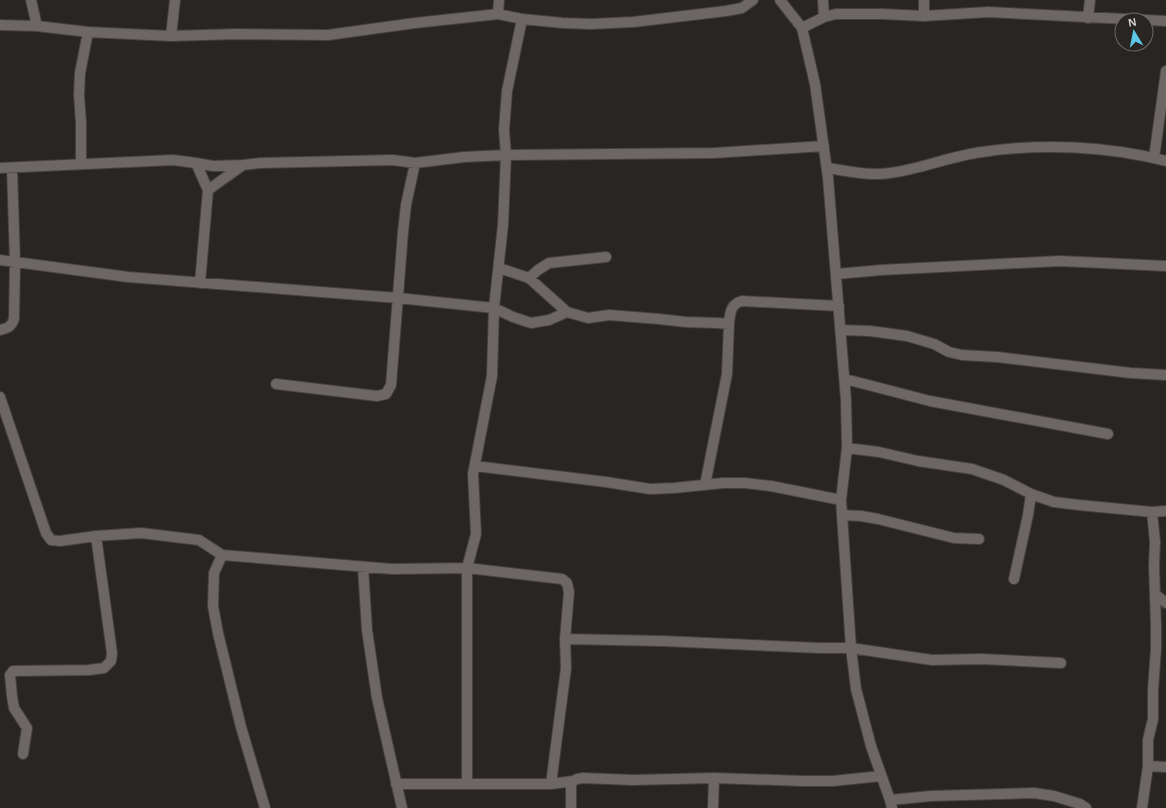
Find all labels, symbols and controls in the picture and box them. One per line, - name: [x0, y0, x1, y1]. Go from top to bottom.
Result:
- north arrow: [1114, 12, 1154, 52]
- text: N: [1127, 16, 1137, 29]

